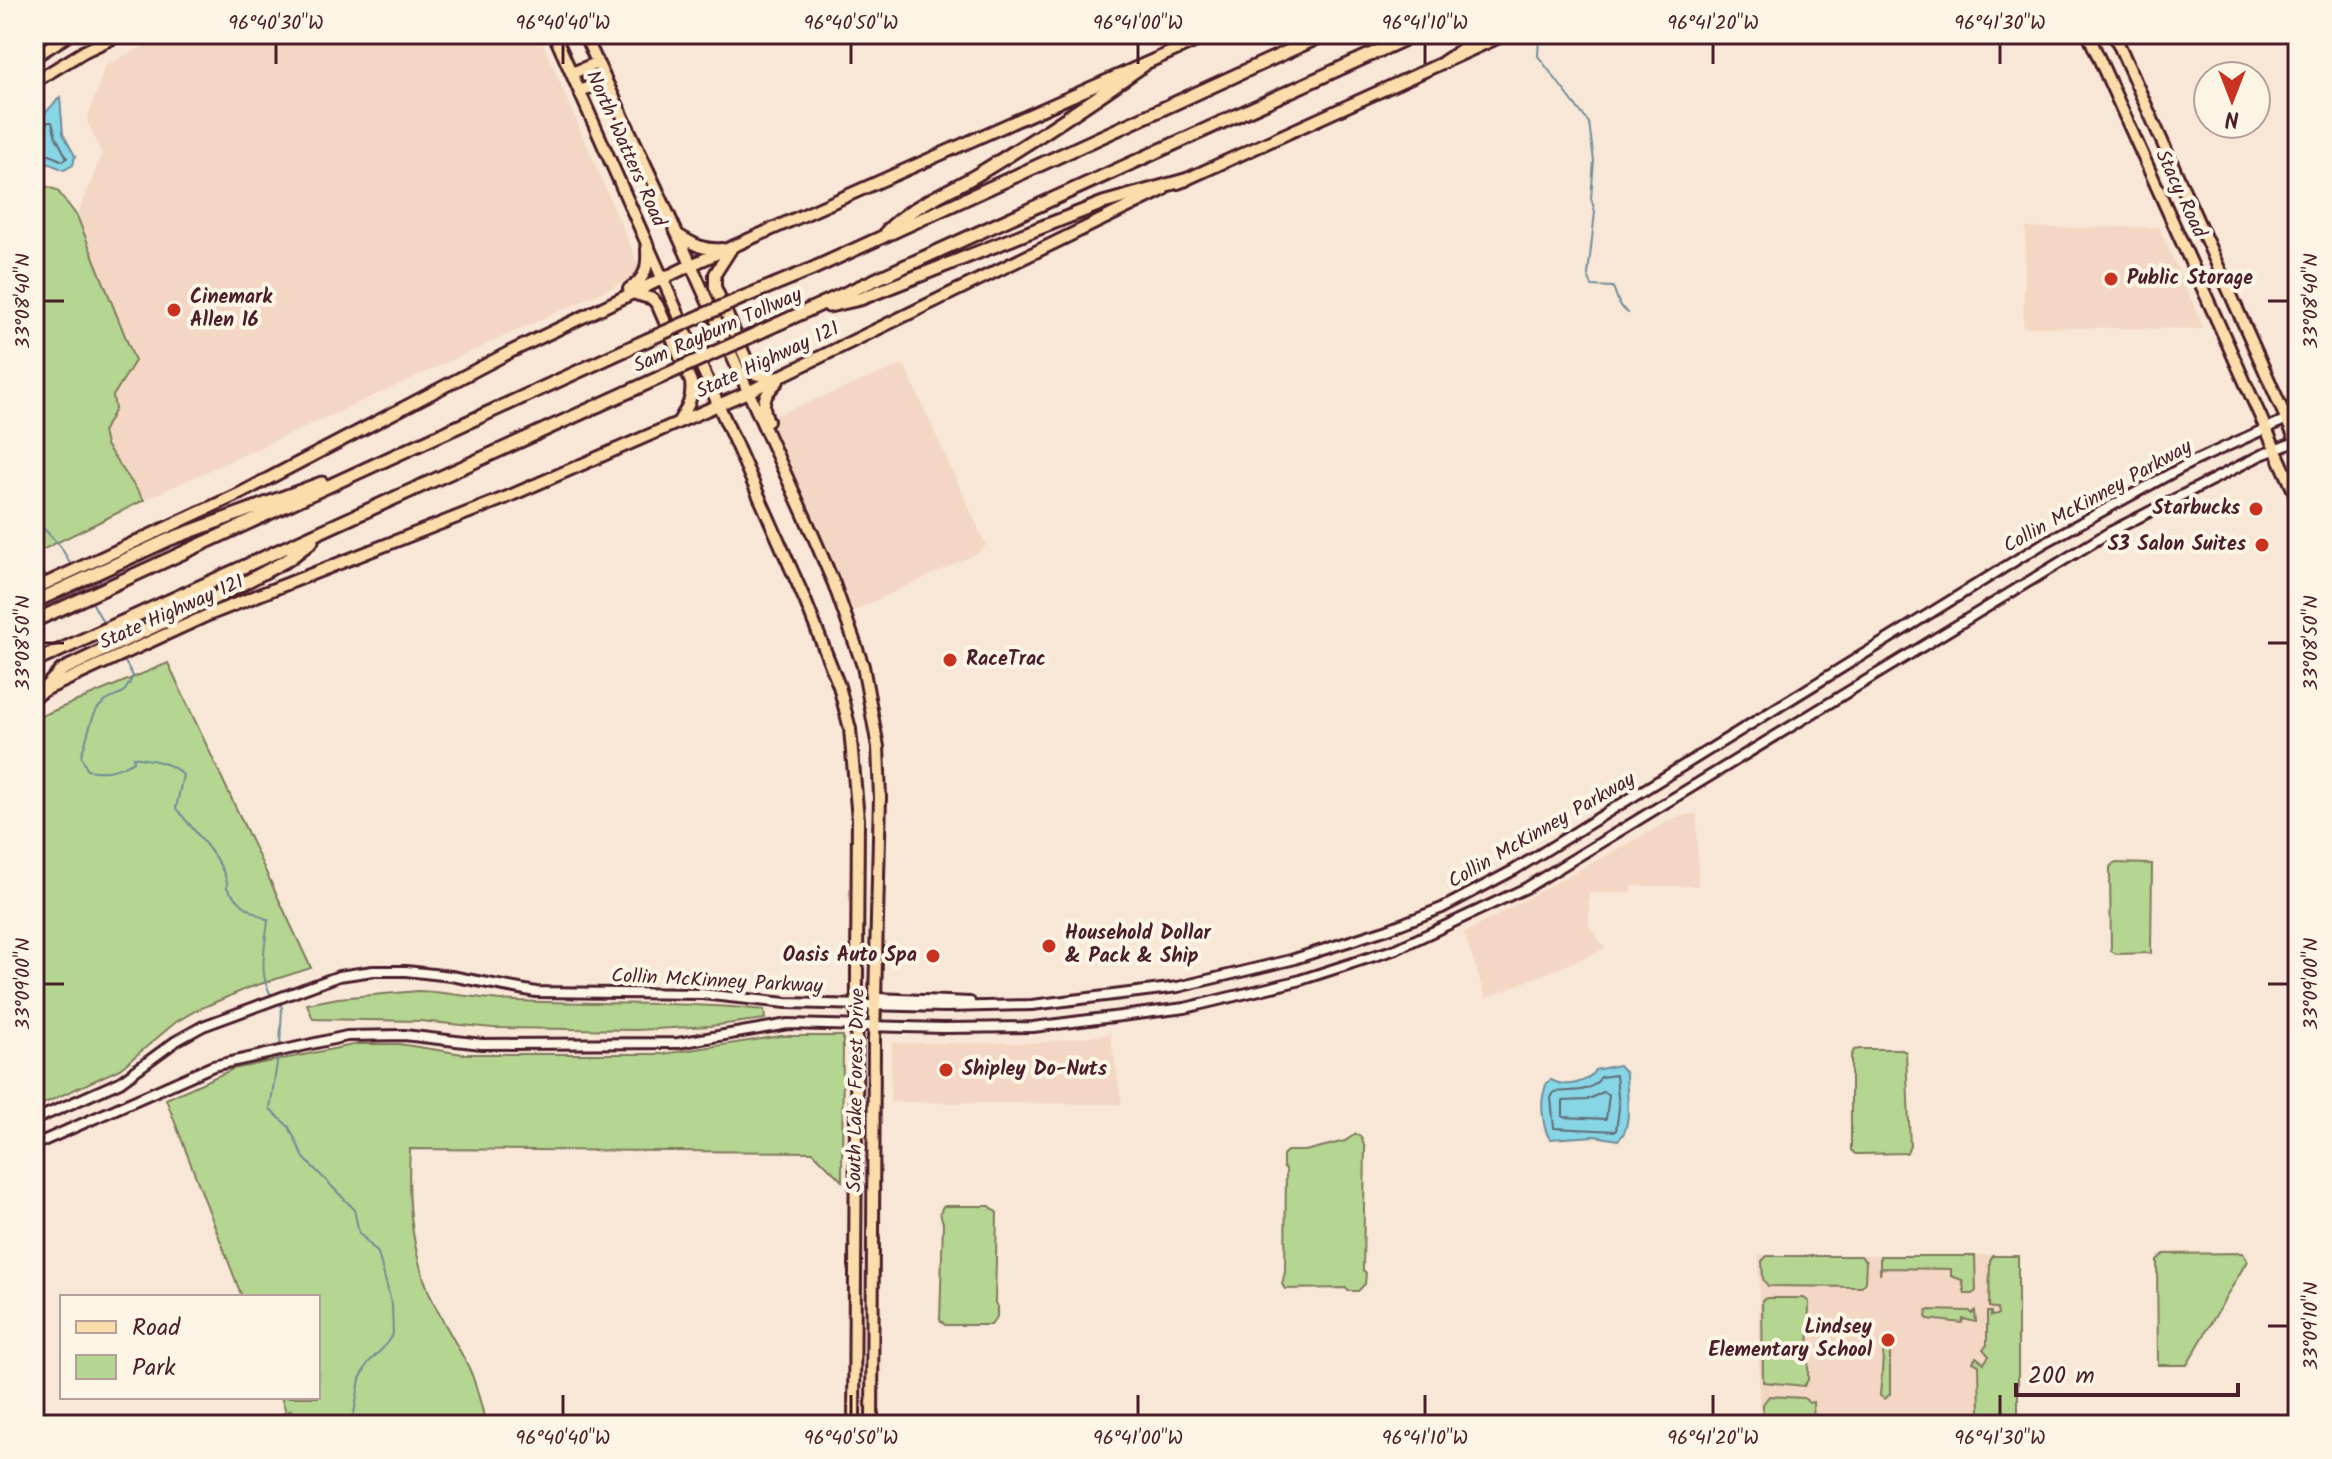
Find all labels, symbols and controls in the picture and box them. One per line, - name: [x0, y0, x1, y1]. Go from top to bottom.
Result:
- text: 96°40'30"W: [228, 8, 324, 40]
- text: 96°40'40"W: [516, 8, 610, 40]
- text: 96°40'50"W: [804, 8, 898, 40]
- text: 96°41'00"W: [1093, 8, 1183, 40]
- text: 96°41'10"W: [1382, 8, 1468, 40]
- text: 96°41'20"W: [1667, 8, 1759, 40]
- text: 96°41'30"W: [1954, 8, 2046, 40]
- north arrow: [2192, 60, 2272, 140]
- street label: North Watters Road: [576, 66, 674, 233]
- text: N: [2225, 100, 2239, 135]
- street label: Stacy Road: [2146, 145, 2215, 244]
- text: 33°08'40"N: [8, 253, 40, 349]
- text: 33°08'40"N: [2296, 253, 2328, 349]
- place label: Public Storage: [2127, 263, 2253, 295]
- marker: Public Storage: [2102, 270, 2120, 288]
- street label: Sam Rayburn Tollway: [629, 279, 808, 383]
- place label: Cinemark Allen 16: [190, 282, 273, 337]
- marker: Cinemark Allen 16: [165, 301, 183, 319]
- street label: State Highway 121: [691, 314, 845, 408]
- street label: Collin McKinney Parkway: [1998, 431, 2199, 562]
- place label: Starbucks: [2152, 493, 2241, 525]
- marker: Starbucks: [2247, 500, 2265, 518]
- place label: S3 Salon Suites: [2108, 529, 2247, 561]
- marker: S3 Salon Suites: [2253, 536, 2271, 554]
- street label: State Highway 121: [95, 567, 249, 659]
- text: 33°08'50"N: [8, 595, 40, 691]
- text: 33°08'50"N: [2296, 595, 2328, 691]
- place label: RaceTrac: [966, 644, 1046, 676]
- marker: RaceTrac: [941, 651, 959, 669]
- street label: Collin McKinney Parkway: [1442, 764, 1642, 898]
- place label: Household Dollar & Pack & Ship: [1065, 918, 1211, 973]
- marker: Household Dollar & Pack & Ship: [1040, 937, 1058, 955]
- text: 33°09'00"N: [8, 938, 40, 1030]
- text: 33°09'00"N: [2296, 938, 2328, 1030]
- place label: Oasis Auto Spa: [783, 940, 917, 972]
- marker: Oasis Auto Spa: [924, 947, 942, 965]
- street label: Collin McKinney Parkway: [610, 960, 824, 1004]
- street label: South Lake Forest Drive: [839, 988, 875, 1192]
- place label: Shipley Do-Nuts: [962, 1054, 1108, 1086]
- marker: Shipley Do-Nuts: [937, 1061, 955, 1079]
- text: 33°09'10"N: [2296, 1282, 2328, 1370]
- legend: [60, 1295, 320, 1399]
- text: Road: [132, 1309, 181, 1348]
- place label: Lindsey Elementary School: [1708, 1312, 1873, 1367]
- marker: Lindsey Elementary School: [1879, 1331, 1897, 1349]
- scale bar: [2016, 1347, 2238, 1397]
- text: Park: [132, 1349, 176, 1388]
- text: 200 m: [2028, 1357, 2095, 1396]
- text: 96°40'40"W: [516, 1423, 610, 1455]
- text: 96°40'50"W: [804, 1423, 898, 1455]
- text: 96°41'00"W: [1093, 1423, 1183, 1455]
- text: 96°41'10"W: [1382, 1423, 1468, 1455]
- text: 96°41'20"W: [1667, 1423, 1759, 1455]
- text: 96°41'30"W: [1954, 1423, 2046, 1455]

